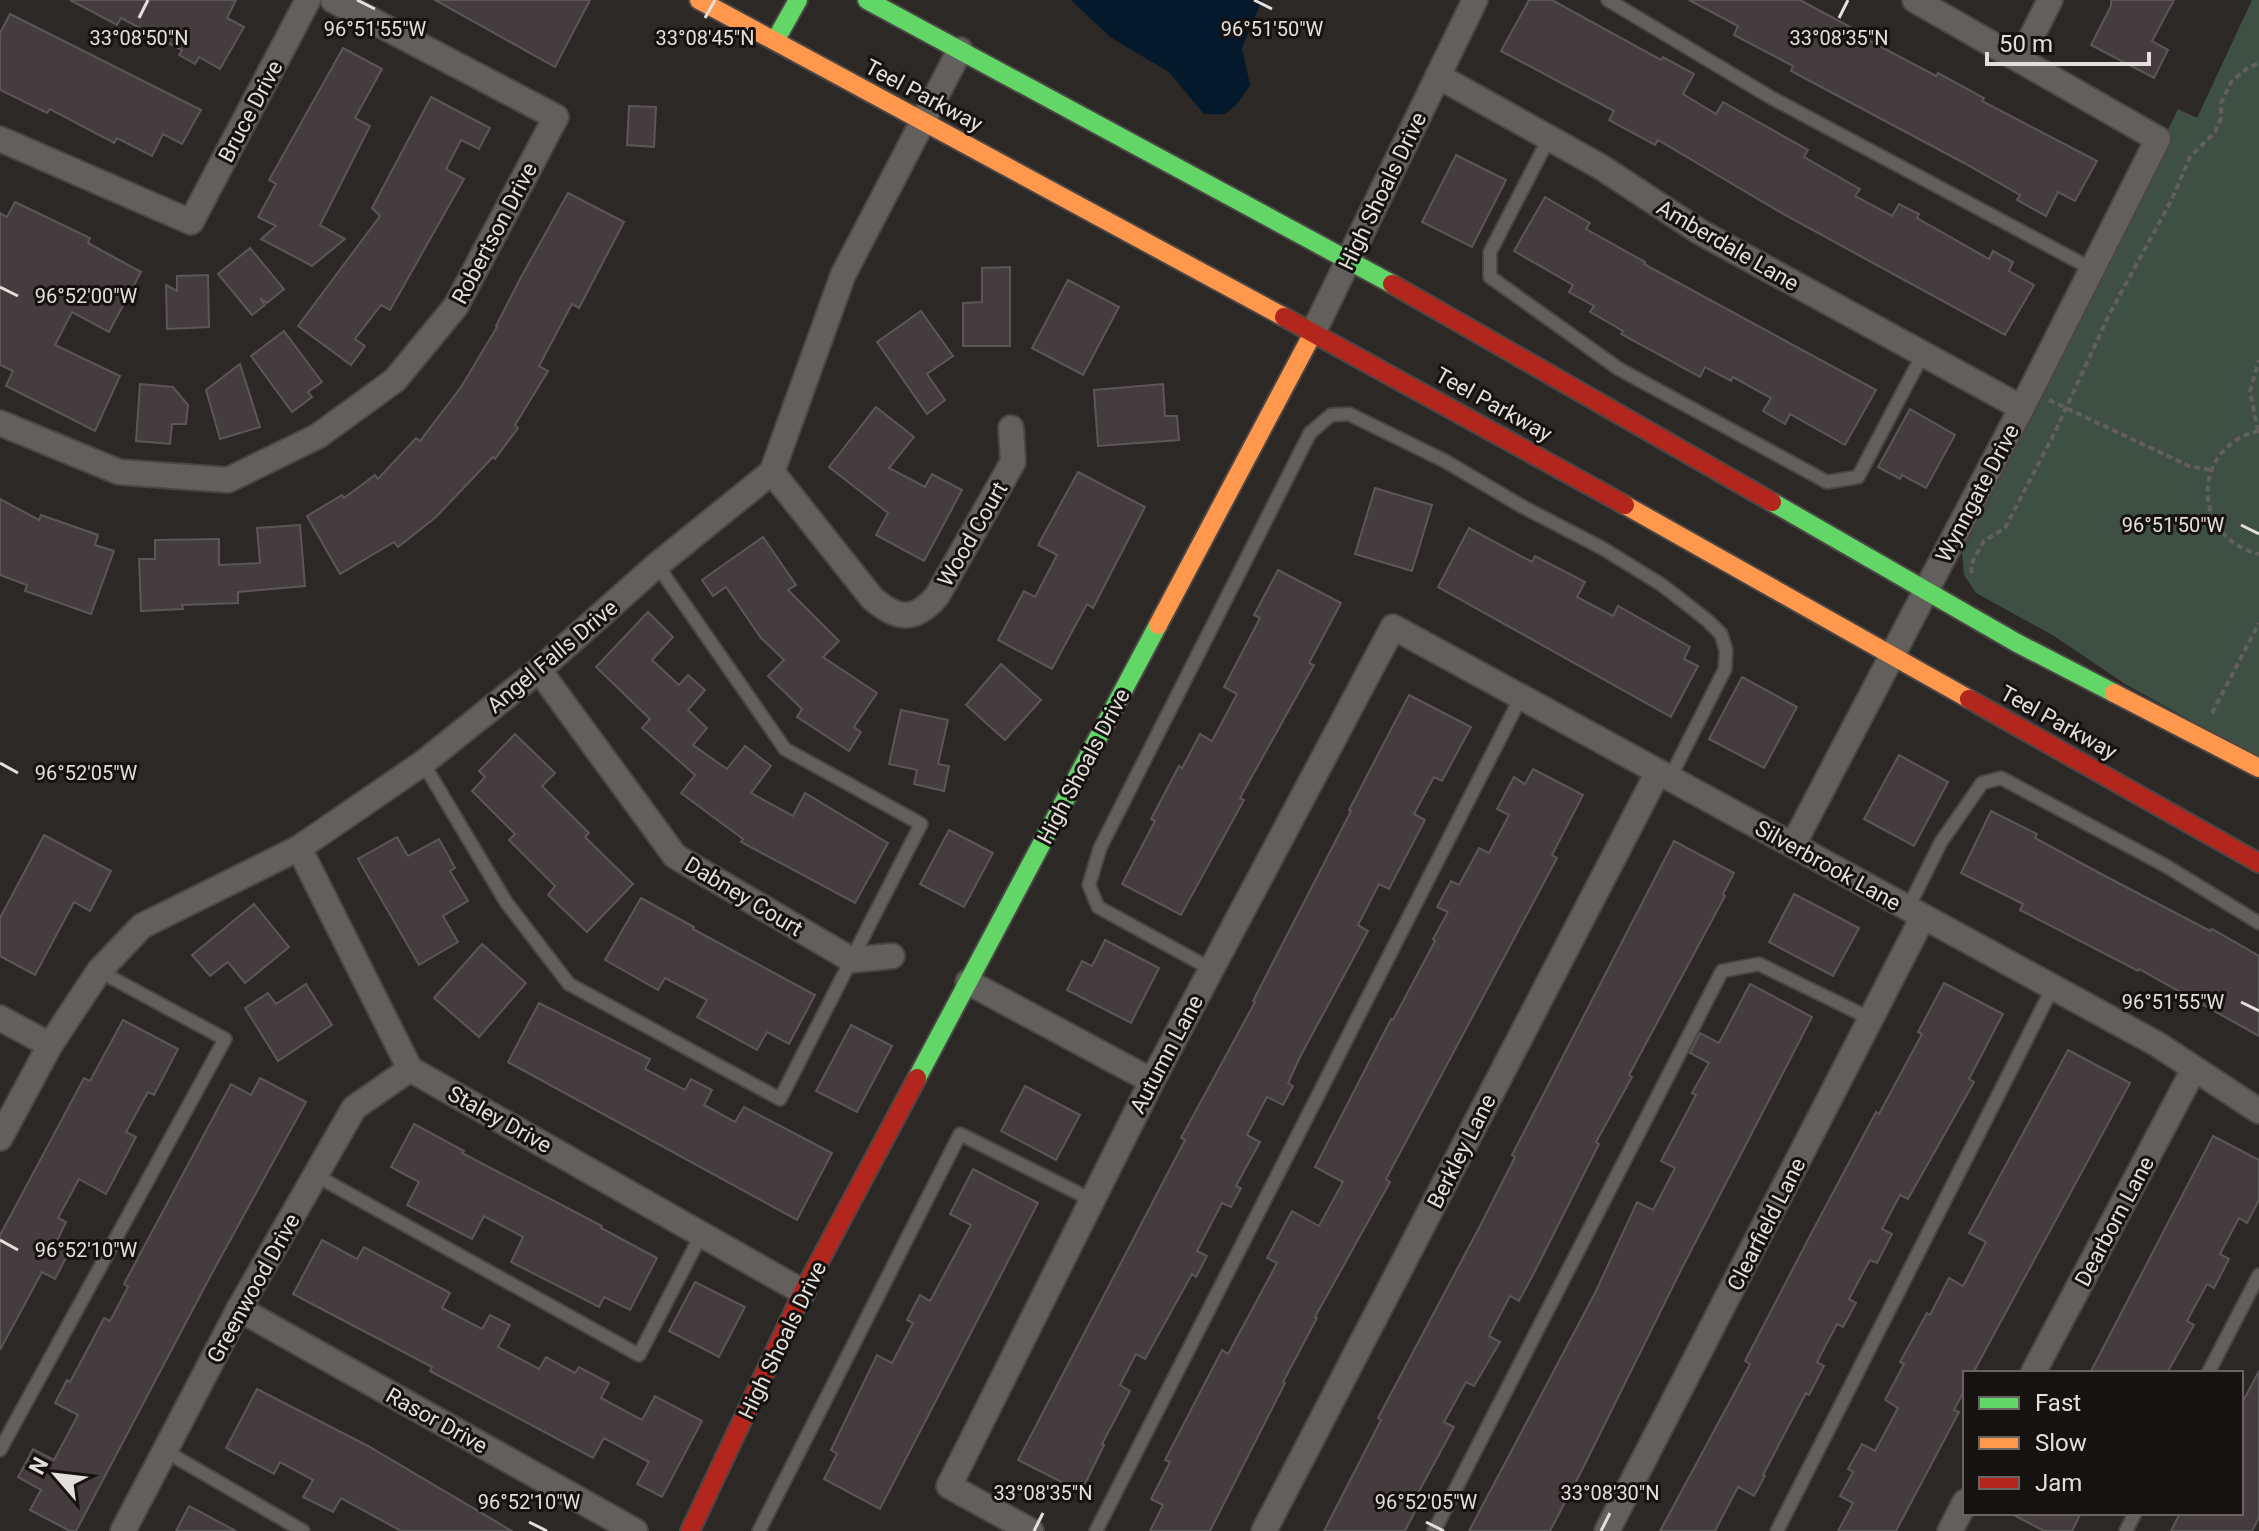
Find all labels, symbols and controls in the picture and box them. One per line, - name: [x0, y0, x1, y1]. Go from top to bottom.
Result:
- scale bar: [1987, 16, 2149, 66]
- text: 96°51'55"W: [324, 17, 427, 41]
- text: 96°51'50"W: [1221, 17, 1324, 41]
- text: 33°08'50"N: [89, 26, 189, 50]
- text: 33°08'45"N: [655, 26, 755, 50]
- text: 33°08'35"N: [1789, 26, 1889, 50]
- text: 50 m: [1999, 30, 2053, 58]
- street label: Teel Parkway: [861, 54, 987, 137]
- street label: Bruce Drive: [213, 56, 288, 166]
- street label: High Shoals Drive: [1333, 108, 1431, 274]
- street label: Robertson Drive: [447, 158, 542, 308]
- street label: Amberdale Lane: [1652, 195, 1803, 296]
- text: 96°52'00"W: [35, 284, 138, 308]
- street label: Teel Parkway: [1431, 362, 1557, 447]
- street label: Wynngate Drive: [1931, 420, 2024, 566]
- street label: Wood Court: [933, 478, 1012, 591]
- text: 96°51'50"W: [2122, 513, 2225, 537]
- street label: Angel Falls Drive: [482, 595, 622, 718]
- street label: Teel Parkway: [1996, 680, 2122, 765]
- street label: High Shoals Drive: [1032, 684, 1135, 848]
- text: 96°52'05"W: [35, 761, 138, 785]
- street label: Silverbrook Lane: [1751, 815, 1905, 916]
- street label: Dabney Court: [681, 852, 807, 941]
- text: 96°51'55"W: [2122, 990, 2225, 1014]
- street label: Autumn Lane: [1125, 991, 1208, 1118]
- street label: Staley Drive: [444, 1081, 556, 1158]
- street label: Berkley Lane: [1422, 1090, 1501, 1212]
- street label: Dearborn Lane: [2070, 1152, 2159, 1290]
- street label: Clearfield Lane: [1722, 1154, 1811, 1295]
- street label: Greenwood Drive: [202, 1209, 305, 1367]
- text: 96°52'10"W: [35, 1238, 138, 1262]
- street label: High Shoals Drive: [733, 1257, 831, 1423]
- legend: [1963, 1371, 2243, 1515]
- street label: Rasor Drive: [382, 1382, 492, 1458]
- text: Fast: [2035, 1389, 2081, 1417]
- text: Slow: [2035, 1429, 2087, 1457]
- north arrow: [16, 1435, 96, 1515]
- text: N: [24, 1453, 53, 1479]
- text: Jam: [2035, 1469, 2082, 1497]
- text: 33°08'35"N: [993, 1481, 1093, 1505]
- text: 33°08'30"N: [1560, 1481, 1660, 1505]
- text: 96°52'10"W: [478, 1490, 581, 1514]
- text: 96°52'05"W: [1375, 1490, 1478, 1514]

